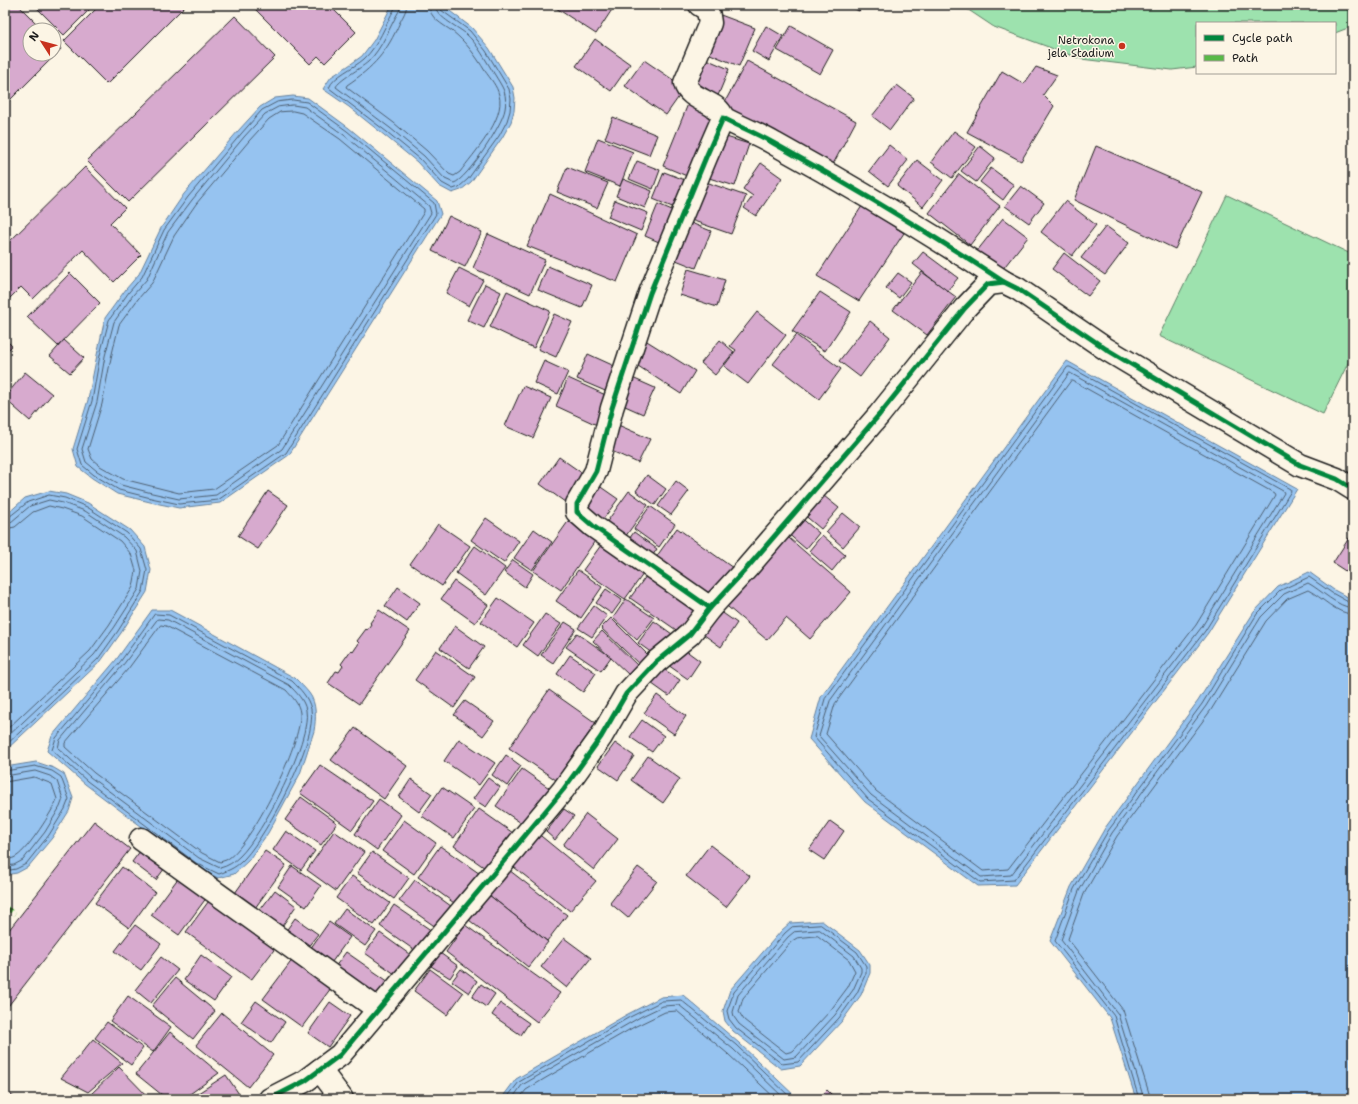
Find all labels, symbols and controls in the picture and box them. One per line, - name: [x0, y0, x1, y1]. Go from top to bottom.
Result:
- north arrow: [22, 22, 62, 62]
- legend: [1196, 22, 1336, 74]
- text: N: [26, 28, 43, 44]
- text: Cycle path: [1232, 30, 1293, 46]
- place label: Netrokona jela Stadium: [1047, 33, 1115, 61]
- marker: Netrokona jela Stadium: [1117, 41, 1127, 51]
- text: Path: [1232, 50, 1258, 66]

